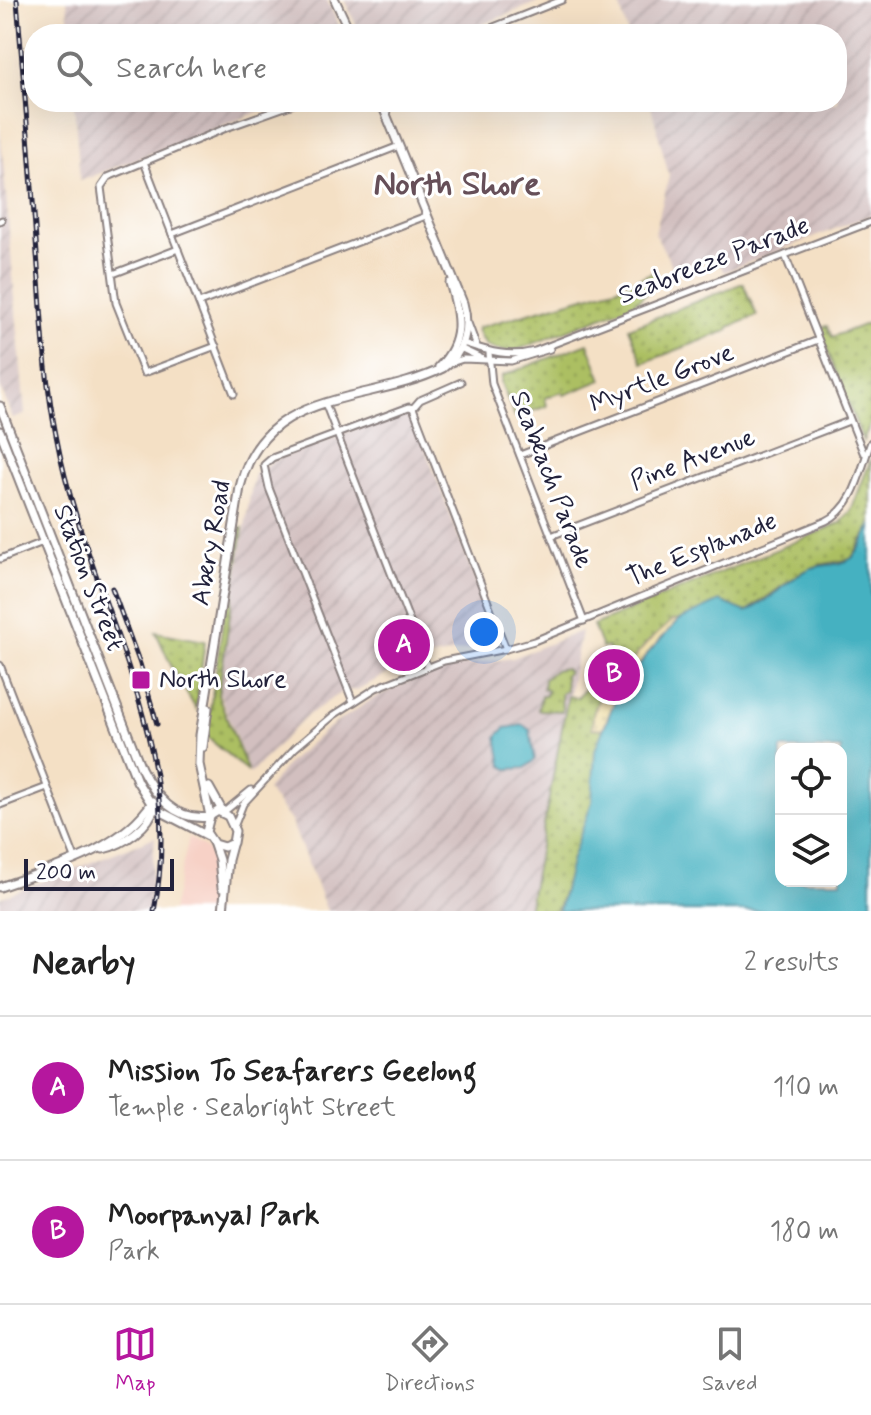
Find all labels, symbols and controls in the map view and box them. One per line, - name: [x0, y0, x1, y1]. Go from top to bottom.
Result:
- search box: [24, 24, 847, 112]
- icon: search: [52, 46, 96, 90]
- text: Search here: [116, 49, 267, 88]
- district label: North Shore: [374, 162, 541, 207]
- street label: Seabreeze Parade: [614, 209, 814, 313]
- street label: Myrtle Grove: [585, 336, 739, 422]
- street label: Seabeach Parade: [502, 386, 600, 574]
- street label: Pine Avenue: [626, 421, 760, 499]
- street label: Abery Road: [184, 478, 240, 608]
- street label: Station Street: [44, 500, 132, 656]
- street label: The Esplanade: [622, 504, 782, 596]
- your location: [464, 612, 504, 652]
- pin: A: [378, 615, 430, 675]
- pin: B: [588, 645, 640, 705]
- place label: North Shore: [159, 663, 287, 697]
- marker: North Shore: [130, 669, 152, 691]
- map controls: [775, 743, 847, 887]
- button: locate: [775, 743, 847, 815]
- button: layers: [775, 815, 847, 887]
- scale bar: [24, 855, 174, 891]
- text: 200 m: [36, 859, 96, 887]
- text: Nearby: [32, 941, 136, 986]
- text: 2 results: [744, 946, 839, 980]
- text: Mission To Seafarers Geelong: [108, 1052, 477, 1091]
- text: A: [49, 1071, 67, 1105]
- text: 110 m: [773, 1071, 839, 1105]
- text: Temple · Seabright Street: [108, 1091, 396, 1125]
- text: Moorpanyal Park: [108, 1196, 319, 1235]
- text: B: [50, 1215, 66, 1249]
- text: 180 m: [770, 1215, 839, 1249]
- text: Park: [108, 1235, 160, 1269]
- tab: Map: [113, 1322, 157, 1398]
- tab: Directions: [384, 1322, 475, 1398]
- tab: Saved: [702, 1322, 757, 1398]

